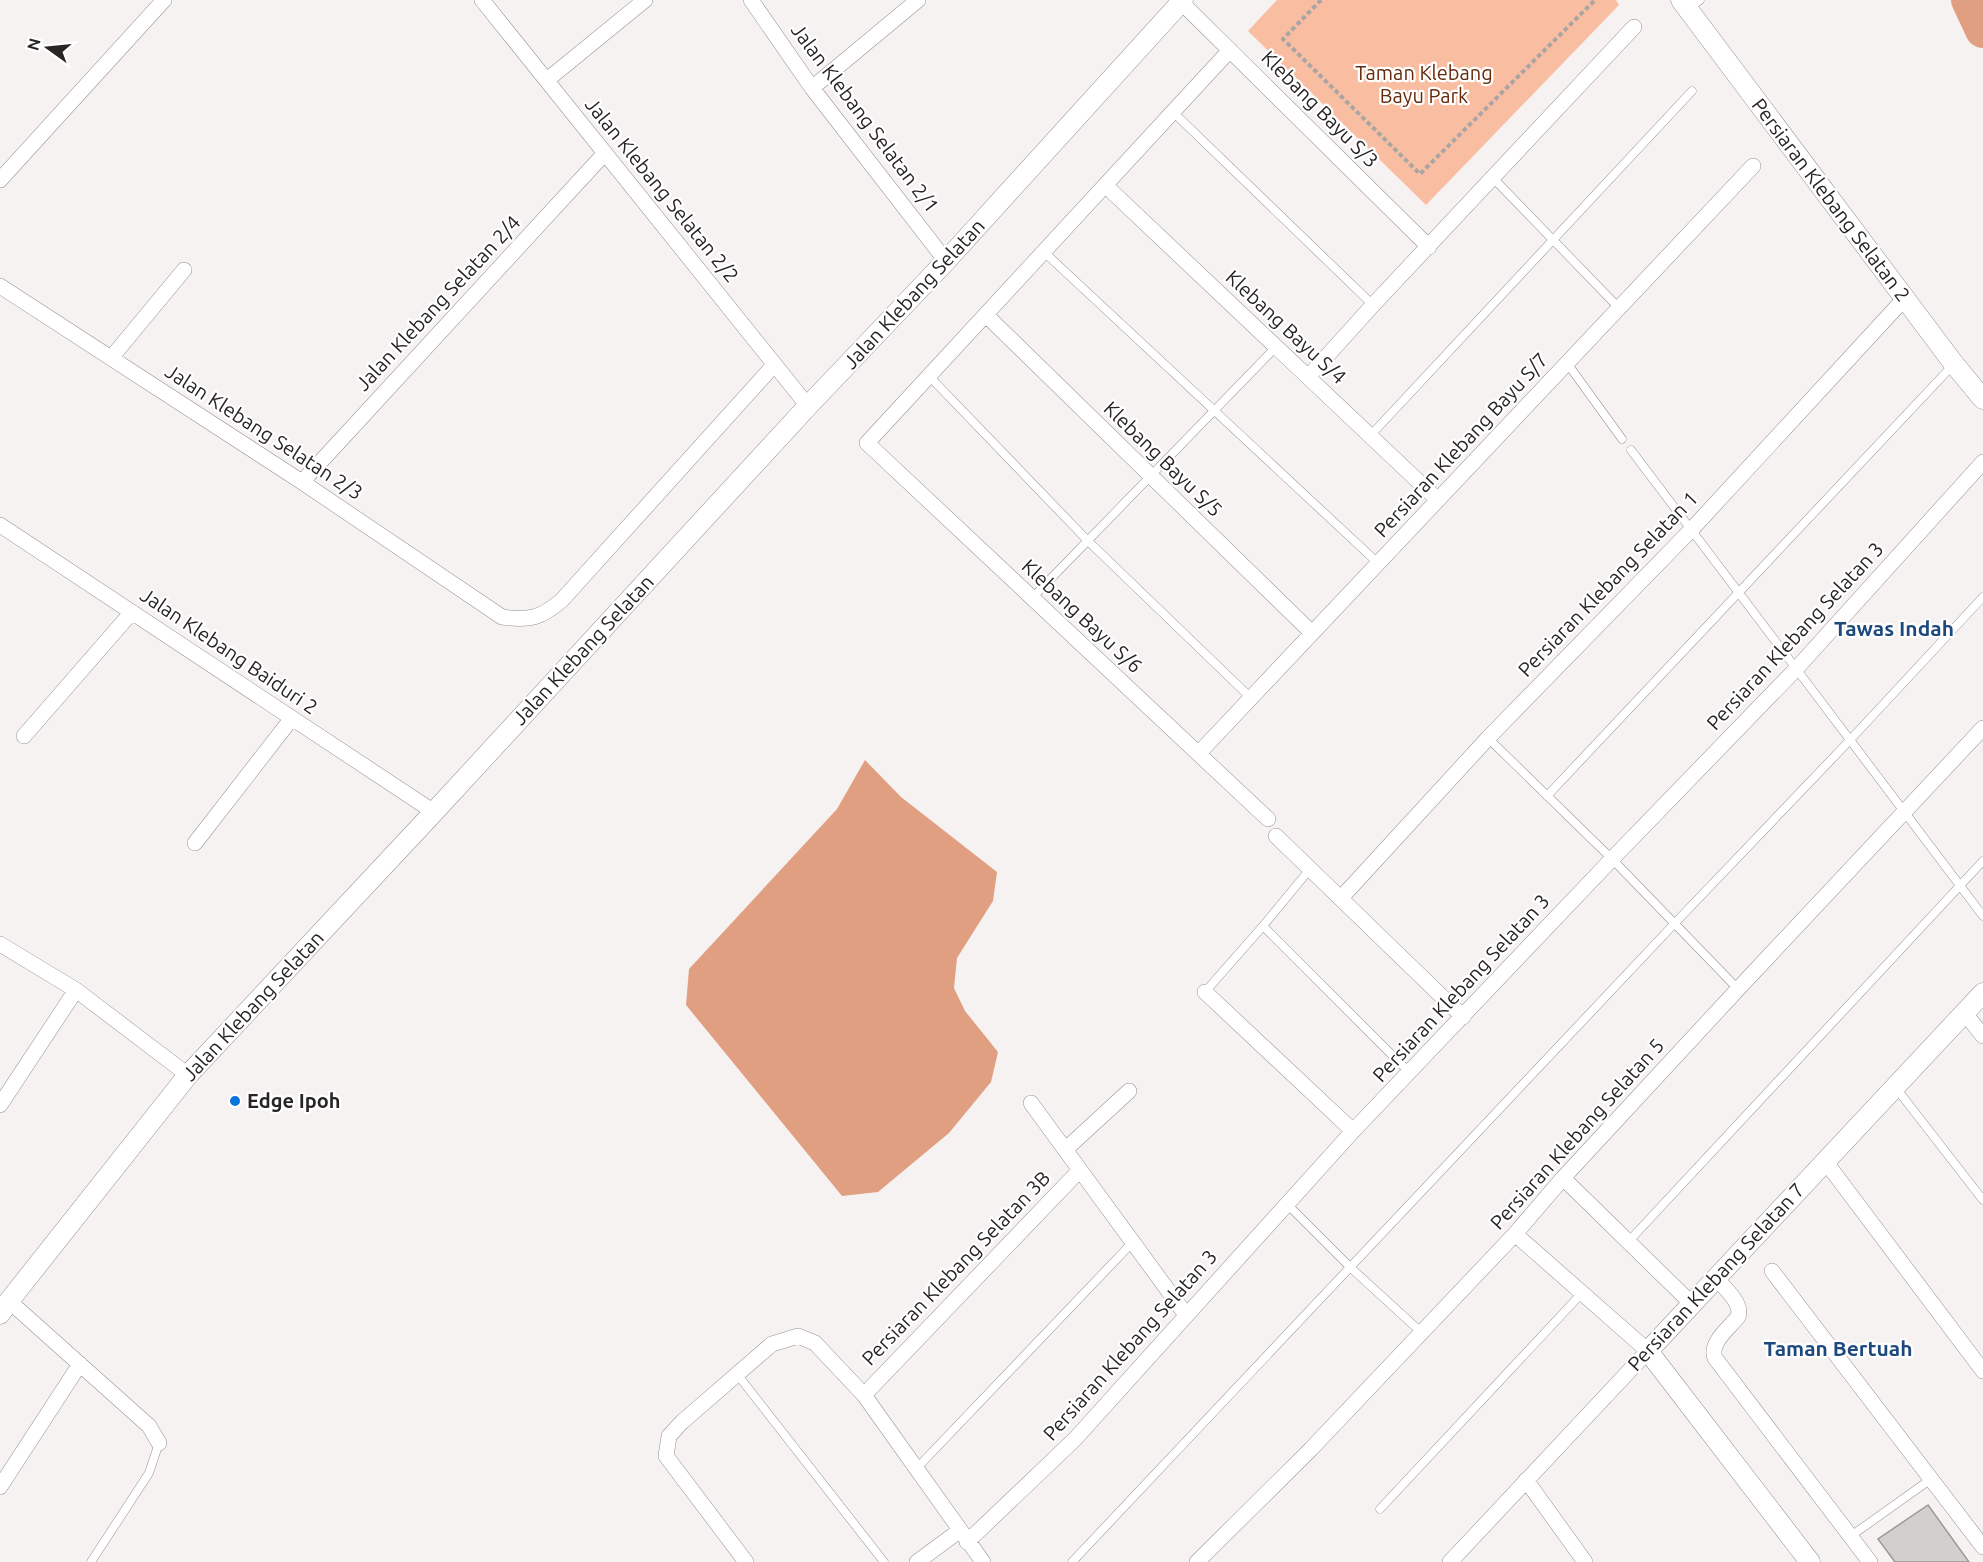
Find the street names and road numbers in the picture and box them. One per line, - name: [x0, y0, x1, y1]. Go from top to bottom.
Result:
- street label: Jalan Klebang Selatan 2/1: [787, 19, 944, 217]
- street label: Klebang Bayu S/3: [1257, 45, 1384, 172]
- street label: Jalan Klebang Selatan 2/2: [581, 93, 744, 287]
- street label: Persiaran Klebang Selatan 2: [1748, 94, 1915, 306]
- street label: Jalan Klebang Selatan 2/4: [351, 210, 525, 395]
- street label: Jalan Klebang Selatan: [838, 214, 989, 373]
- street label: Klebang Bayu S/4: [1222, 265, 1351, 388]
- street label: Persiaran Klebang Bayu S/7: [1369, 348, 1552, 542]
- street label: Jalan Klebang Selatan 2/3: [161, 359, 367, 504]
- street label: Klebang Bayu S/5: [1099, 396, 1227, 521]
- street label: Persiaran Klebang Selatan 1: [1513, 486, 1702, 681]
- street label: Persiaran Klebang Selatan 3: [1702, 537, 1888, 734]
- street label: Klebang Bayu S/6: [1018, 554, 1147, 677]
- street label: Jalan Klebang Selatan: [507, 570, 658, 729]
- street label: Jalan Klebang Baiduri 2: [136, 583, 322, 719]
- street label: Persiaran Klebang Selatan 3: [1368, 889, 1554, 1086]
- street label: Jalan Klebang Selatan: [177, 926, 328, 1085]
- street label: Persiaran Klebang Selatan 5: [1485, 1034, 1668, 1234]
- street label: Persiaran Klebang Selatan 3B: [857, 1166, 1055, 1369]
- street label: Persiaran Klebang Selatan 7: [1623, 1178, 1809, 1375]
- street label: Persiaran Klebang Selatan 3: [1038, 1245, 1221, 1445]

